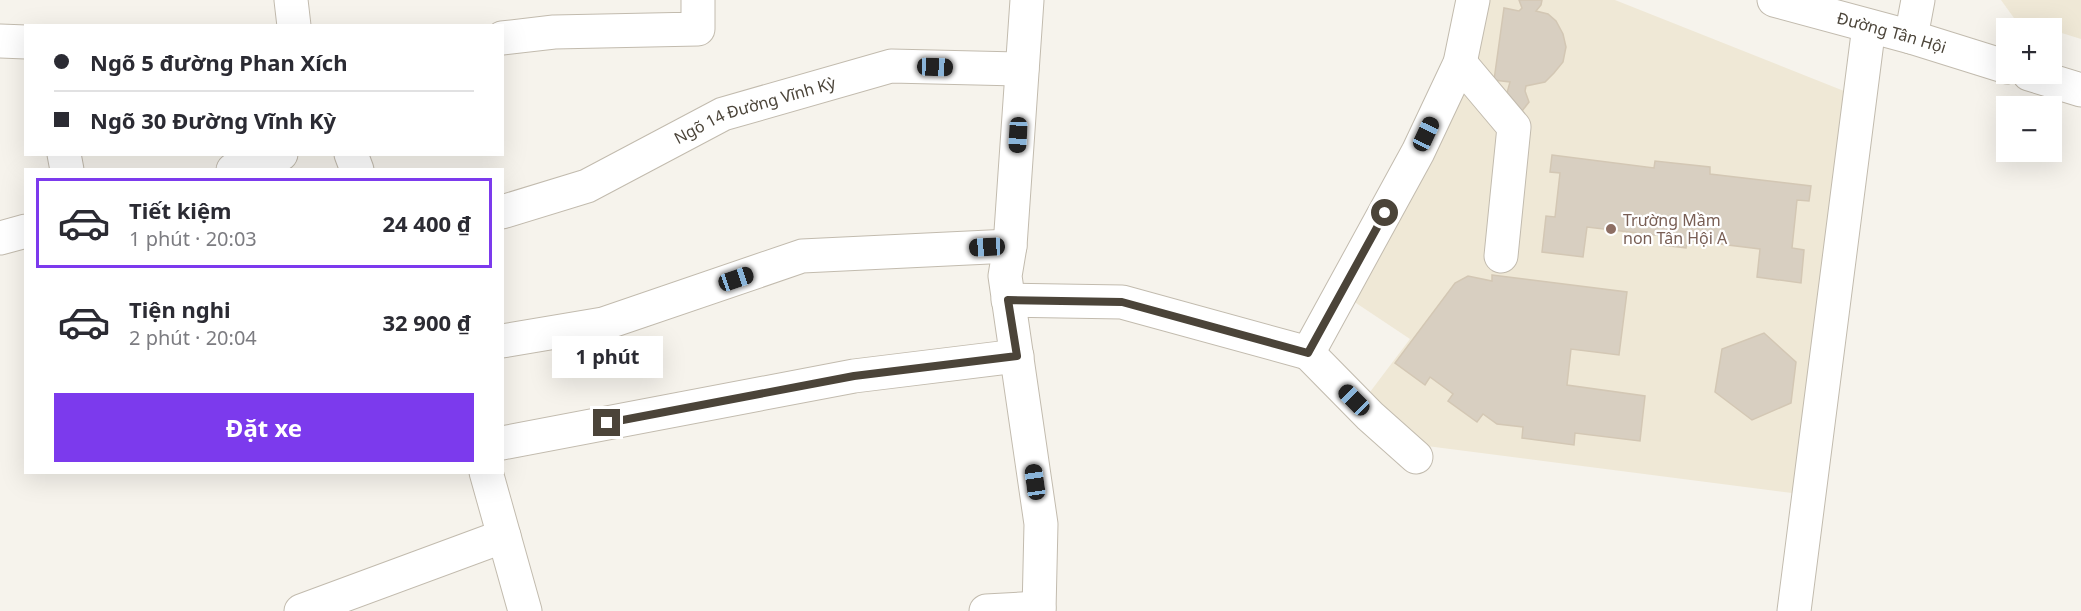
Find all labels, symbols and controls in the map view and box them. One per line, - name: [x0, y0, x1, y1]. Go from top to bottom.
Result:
- street label: Đường Tân Hội: [1835, 7, 1949, 58]
- map controls: [1996, 18, 2062, 162]
- button: +: [1996, 18, 2062, 84]
- text: Ngõ 5 đường Phan Xích: [90, 47, 347, 77]
- car: [917, 57, 953, 77]
- street label: Ngõ 14 Đường Vĩnh Kỳ: [670, 71, 839, 149]
- button: −: [1996, 96, 2062, 162]
- text: Ngõ 30 Đường Vĩnh Kỳ: [90, 105, 336, 135]
- car: [1410, 114, 1442, 154]
- car: [1008, 117, 1028, 153]
- text: Tiết kiệm: [129, 195, 231, 225]
- icon: car: [57, 196, 111, 250]
- route start: [1371, 199, 1398, 226]
- text: 24 400 ₫: [382, 208, 471, 238]
- place label: Trường Mầm non Tân Hội A: [1623, 209, 1728, 249]
- marker: Trường Mầm non Tân Hội A: [1604, 222, 1618, 236]
- text: 1 phút · 20:03: [129, 225, 257, 252]
- car: [969, 237, 1005, 257]
- car: [716, 265, 756, 293]
- text: Tiện nghi: [129, 294, 231, 324]
- icon: car: [57, 295, 111, 349]
- text: 32 900 ₫: [382, 307, 471, 337]
- text: 2 phút · 20:04: [129, 324, 257, 351]
- callout: 1 phút: [552, 336, 662, 378]
- text: 1 phút: [576, 343, 639, 370]
- car: [1335, 381, 1373, 419]
- button: Đặt xe: [54, 393, 474, 462]
- route end: [593, 409, 620, 436]
- car: [1024, 463, 1046, 501]

